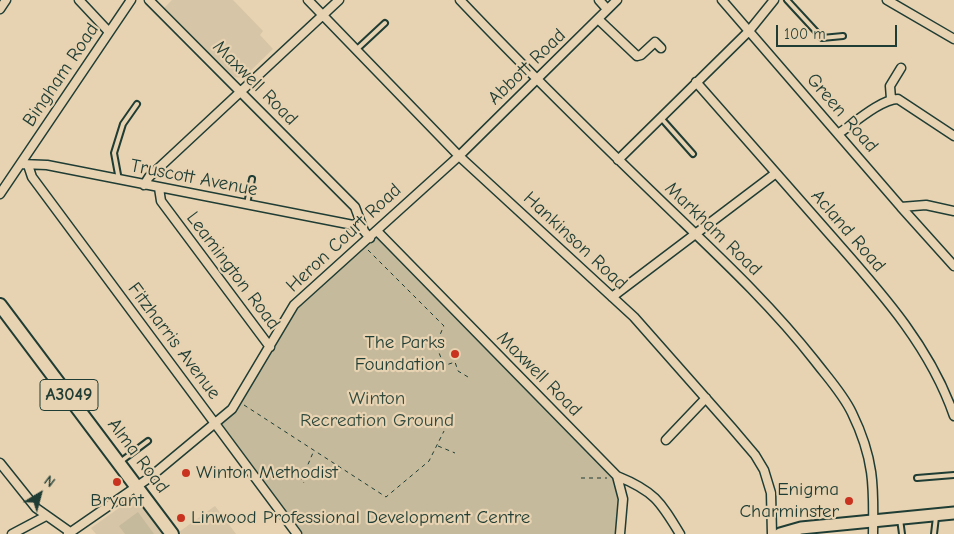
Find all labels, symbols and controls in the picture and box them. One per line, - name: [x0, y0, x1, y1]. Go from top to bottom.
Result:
- scale bar: [779, 15, 900, 47]
- street label: Bingham Road: [18, 19, 104, 131]
- street label: Abbott Road: [483, 24, 571, 110]
- text: 100 m: [784, 25, 826, 43]
- street label: Maxwell Road: [208, 36, 302, 130]
- street label: Green Road: [801, 69, 883, 157]
- street label: Truscott Avenue: [128, 154, 260, 202]
- street label: Markham Road: [660, 177, 766, 281]
- street label: Heron Court Road: [282, 179, 406, 297]
- street label: Acland Road: [806, 185, 890, 277]
- street label: Hankinson Road: [518, 187, 632, 295]
- street label: Leamington Road: [181, 207, 285, 335]
- street label: Fitzharris Avenue: [123, 278, 225, 404]
- street label: Maxwell Road: [492, 327, 586, 421]
- place label: The Parks Foundation: [355, 332, 445, 376]
- marker: The Parks Foundation: [449, 348, 461, 360]
- road number: A3049: [40, 380, 98, 410]
- park label: Winton Recreation Ground: [300, 388, 454, 432]
- street label: Alma Road: [102, 414, 174, 498]
- place label: Winton Methodist: [196, 462, 338, 484]
- marker: Winton Methodist: [180, 467, 192, 479]
- north arrow: [15, 469, 65, 519]
- text: N: [41, 472, 58, 491]
- marker: Bryant: [111, 476, 123, 488]
- place label: Enigma Charminster: [739, 479, 839, 523]
- place label: Bryant: [90, 490, 144, 512]
- marker: Enigma Charminster: [843, 495, 855, 507]
- place label: Linwood Professional Development Centre: [191, 507, 530, 529]
- marker: Linwood Professional Development Centre: [175, 512, 187, 524]

